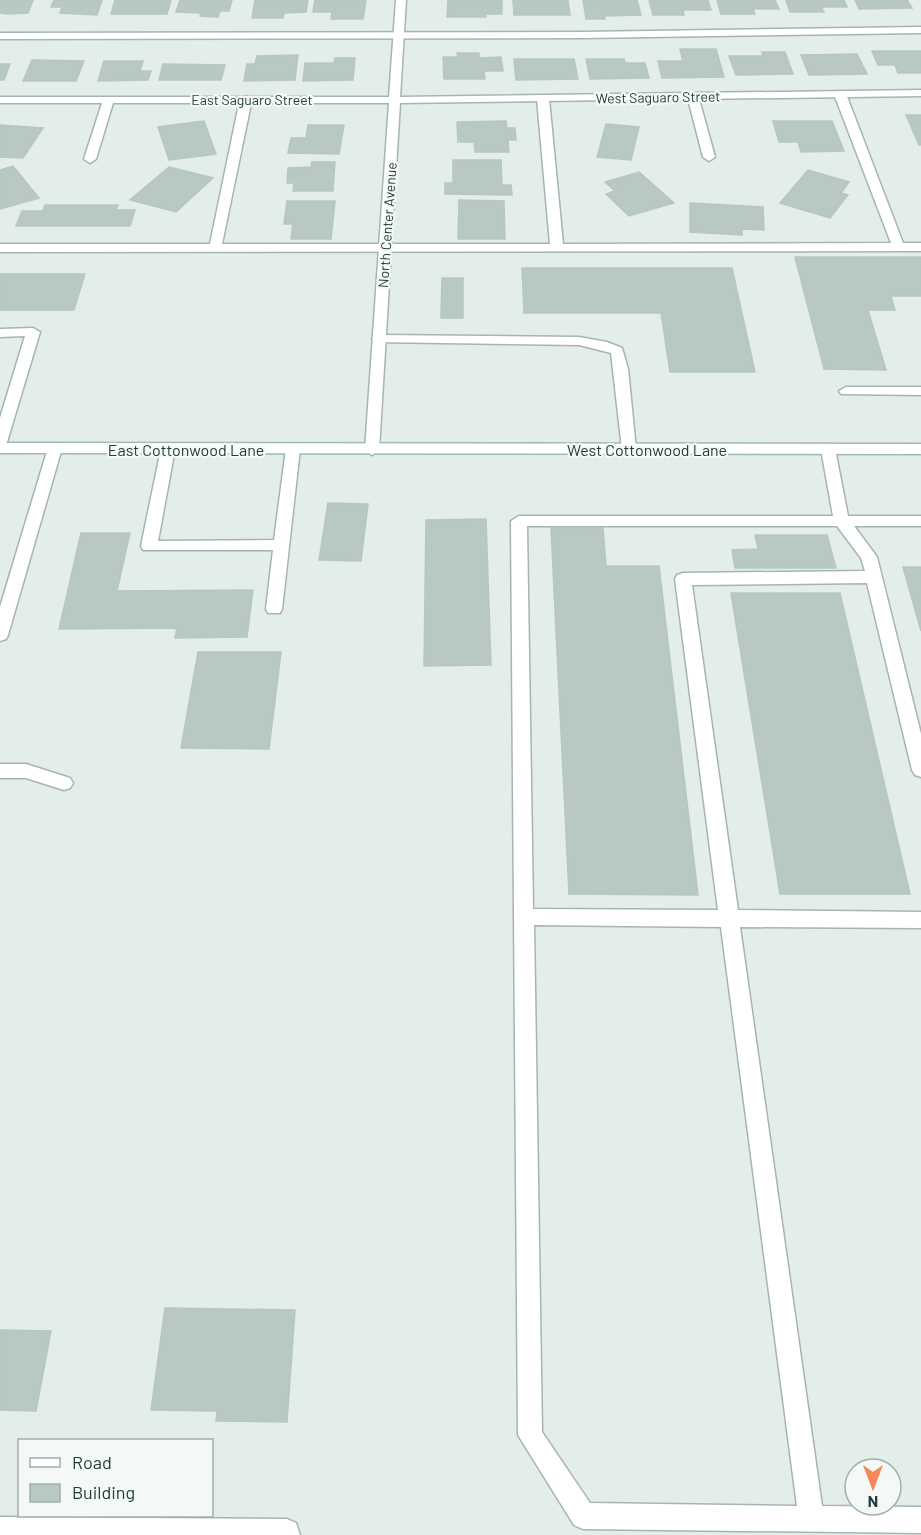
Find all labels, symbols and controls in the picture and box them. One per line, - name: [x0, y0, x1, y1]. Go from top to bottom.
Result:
- street label: West Saguaro Street: [596, 87, 720, 107]
- street label: East Saguaro Street: [191, 91, 313, 108]
- street label: North Center Avenue: [374, 162, 400, 288]
- street label: East Cottonwood Lane: [108, 440, 264, 459]
- street label: West Cottonwood Lane: [567, 440, 727, 459]
- legend: [18, 1439, 213, 1517]
- text: Road: [72, 1451, 112, 1473]
- north arrow: [843, 1457, 903, 1517]
- text: Building: [72, 1481, 135, 1503]
- text: N: [868, 1493, 878, 1512]

